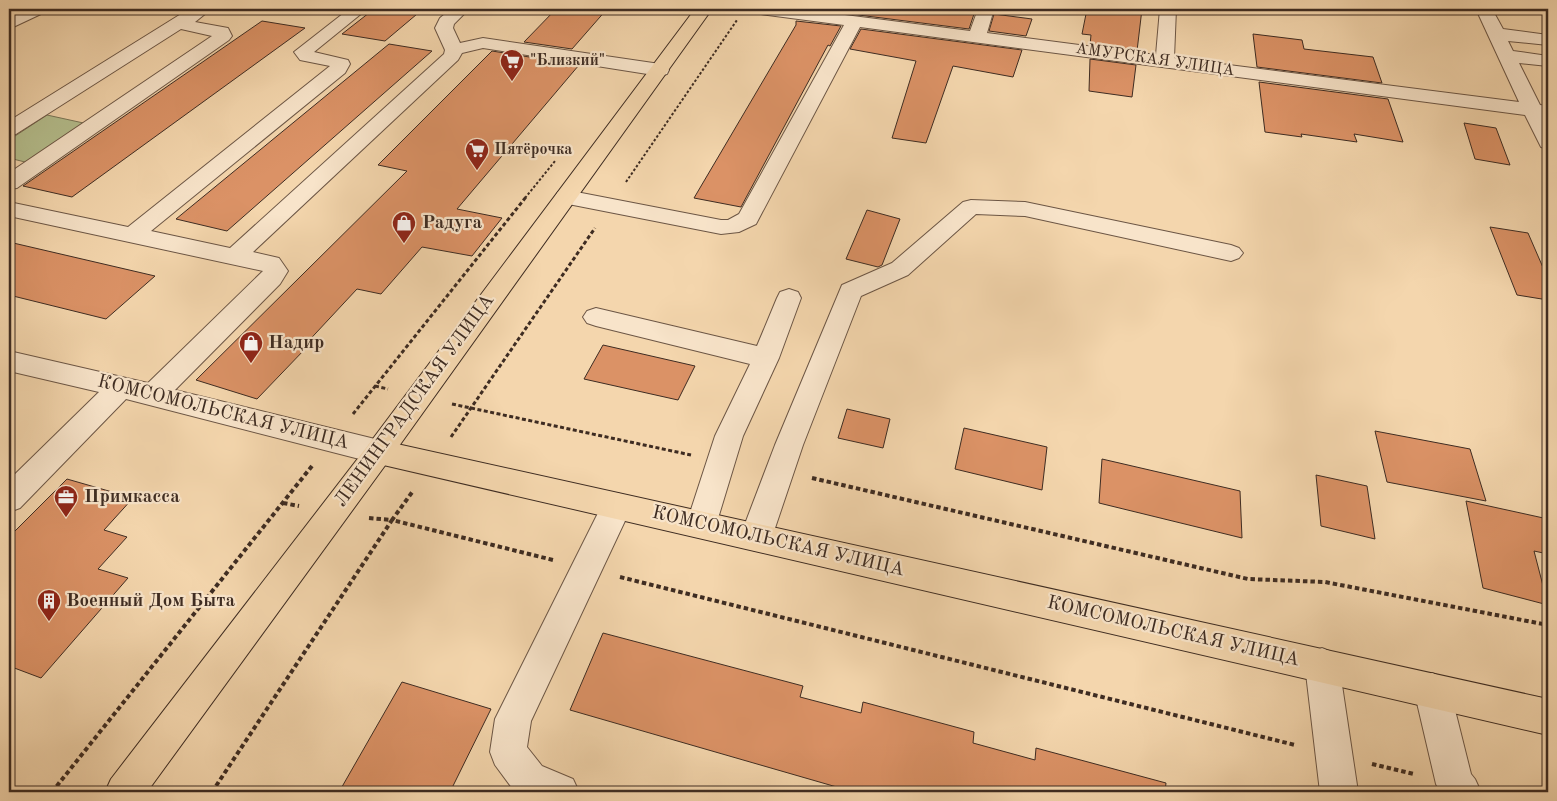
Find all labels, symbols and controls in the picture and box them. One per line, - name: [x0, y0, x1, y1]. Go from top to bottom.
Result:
- street label: АМУРСКАЯ УЛИЦА: [1075, 41, 1235, 79]
- supermarket icon: "Близкий": [499, 48, 525, 82]
- place label: "Близкий": [530, 53, 605, 69]
- supermarket icon: Пятёрочка: [464, 137, 490, 171]
- place label: Пятёрочка: [494, 142, 573, 158]
- shop icon: Радуга: [391, 210, 417, 244]
- place label: Радуга: [422, 214, 483, 233]
- street label: ЛЕНИНГРАДСКАЯ УЛИЦА: [332, 291, 499, 511]
- shop icon: Надир: [238, 330, 264, 364]
- place label: Надир: [268, 334, 324, 353]
- street label: КОМСОМОЛЬСКАЯ УЛИЦА: [95, 373, 351, 454]
- office icon: Примкасса: [53, 484, 79, 518]
- place label: Примкасса: [84, 488, 180, 507]
- street label: КОМСОМОЛЬСКАЯ УЛИЦА: [650, 504, 906, 580]
- building icon: Военный Дом Быта: [36, 588, 62, 622]
- place label: Военный Дом Быта: [66, 592, 236, 611]
- street label: КОМСОМОЛЬСКАЯ УЛИЦА: [1045, 594, 1301, 670]

